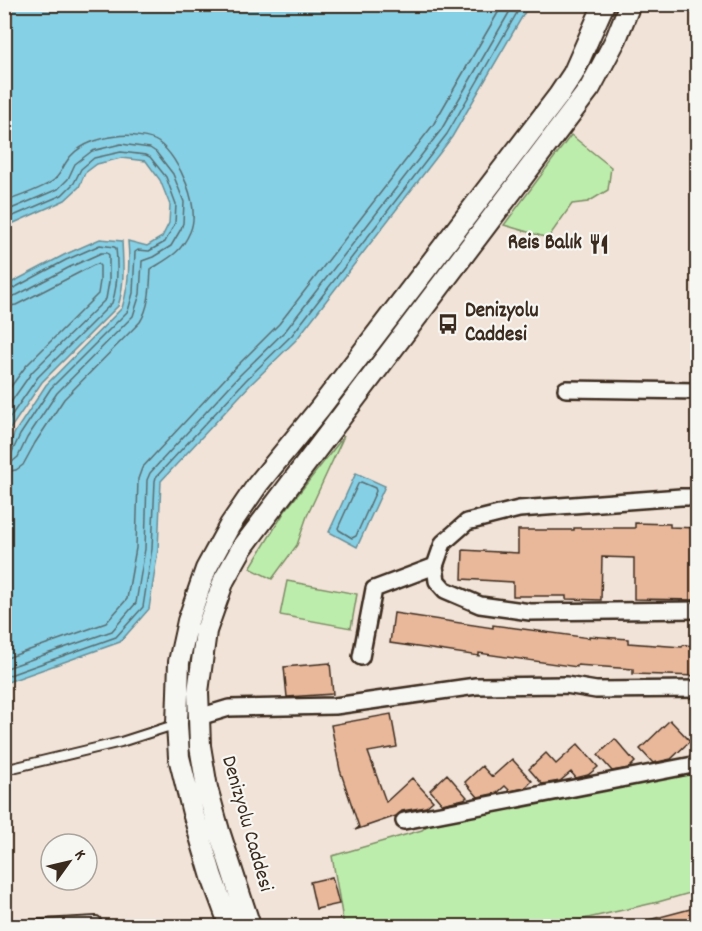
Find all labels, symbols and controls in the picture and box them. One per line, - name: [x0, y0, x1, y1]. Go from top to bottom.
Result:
- place label: Reis Balık: [508, 229, 582, 259]
- restaurant icon: Reis Balık: [587, 232, 611, 256]
- place label: Denizyolu Caddesi: [465, 297, 539, 351]
- bus stop icon: Denizyolu Caddesi: [436, 312, 460, 336]
- street label: Denizyolu Caddesi: [212, 753, 280, 896]
- north arrow: [39, 832, 99, 892]
- text: K: [68, 846, 91, 865]

